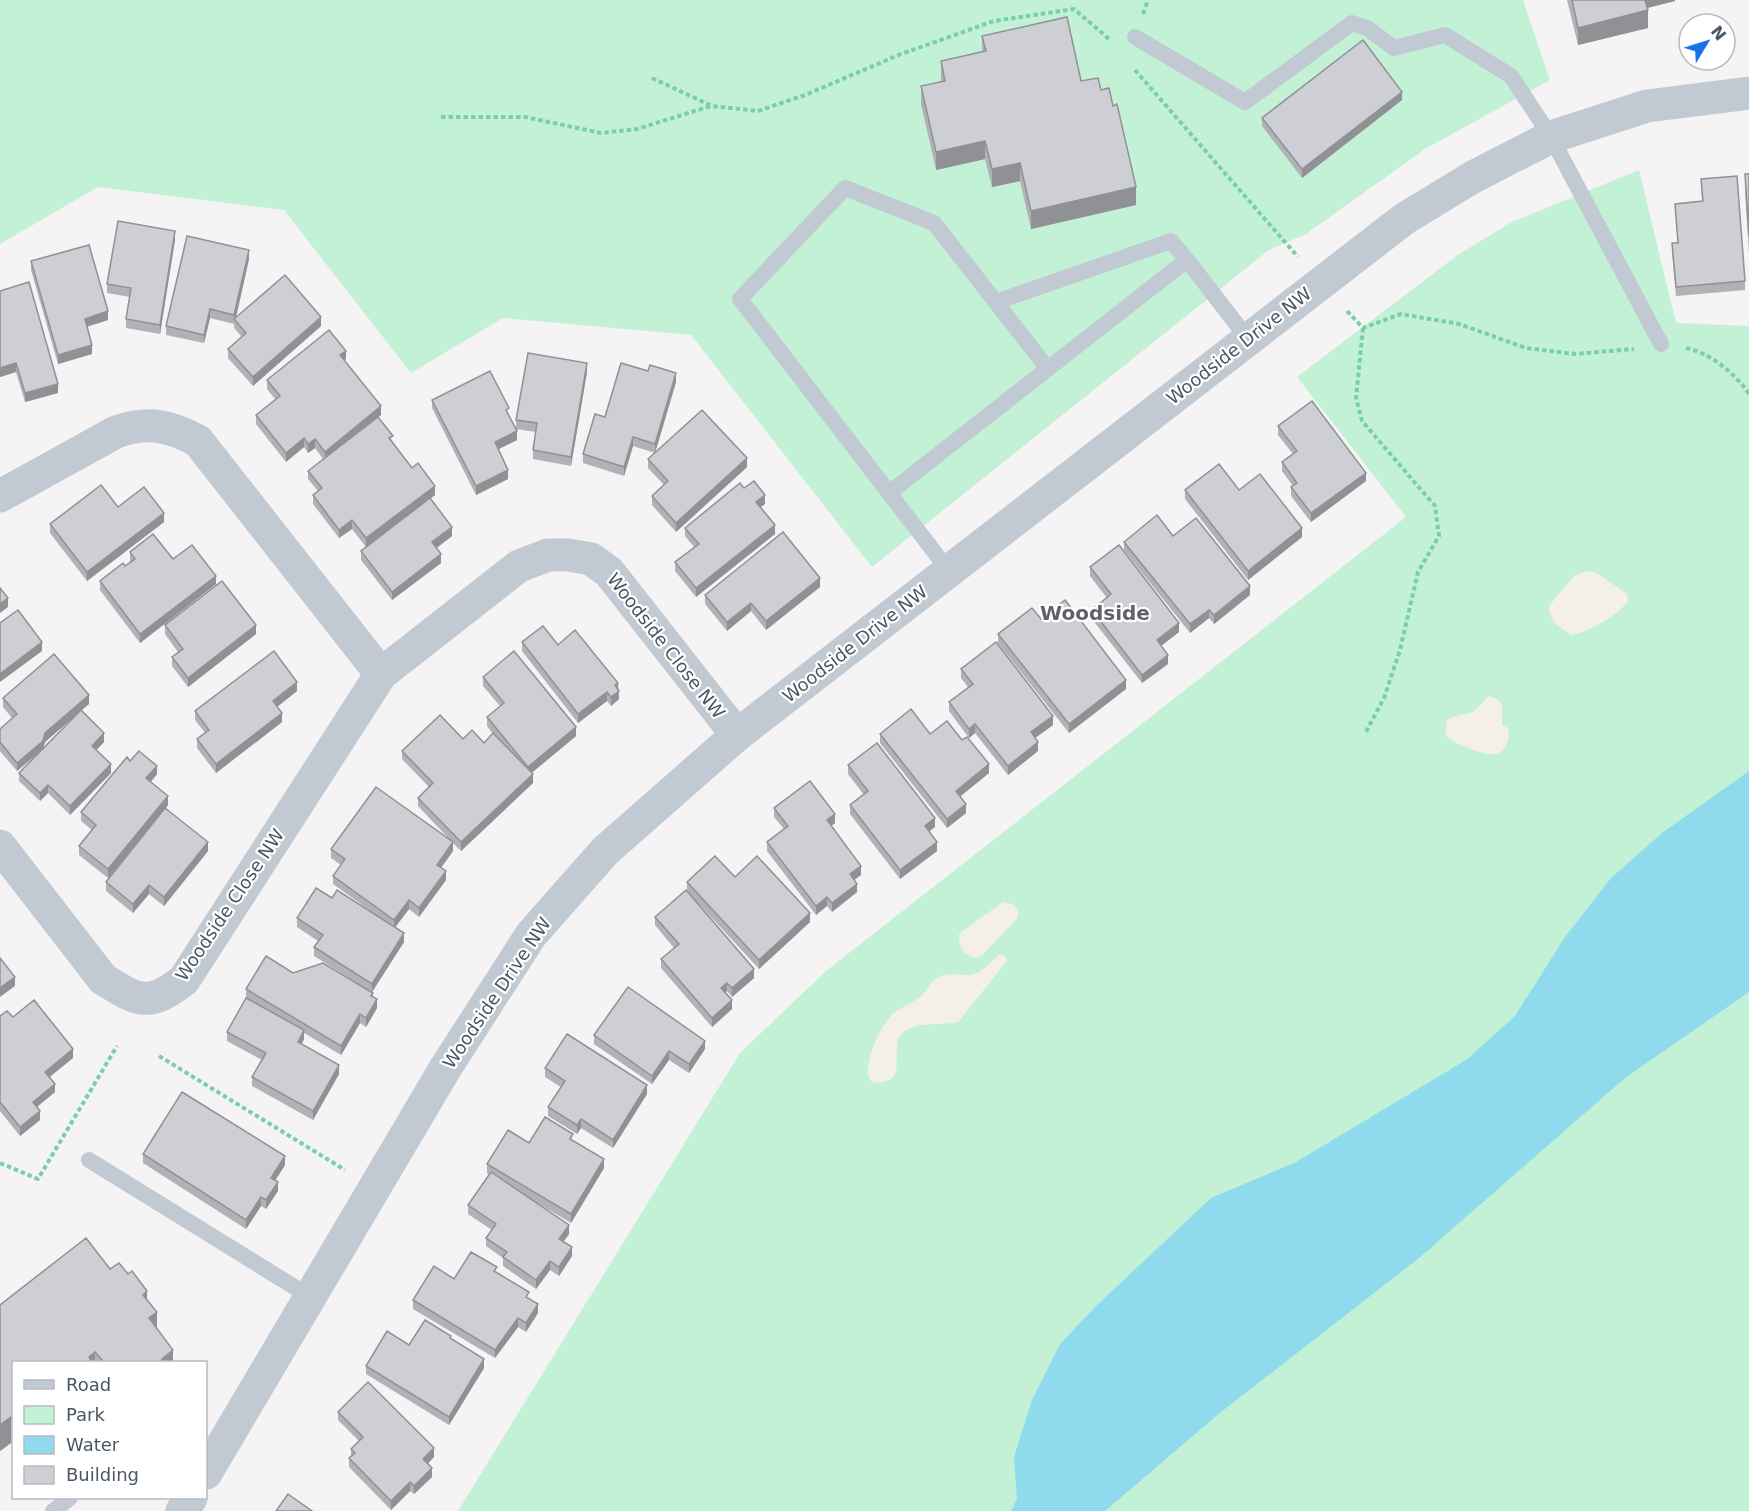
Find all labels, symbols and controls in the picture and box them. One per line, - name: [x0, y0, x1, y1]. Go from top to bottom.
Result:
- north arrow: [1677, 12, 1737, 72]
- text: N: [1707, 22, 1730, 44]
- street label: Woodside Drive NW: [1162, 282, 1315, 409]
- street label: Woodside Close NW: [603, 569, 730, 723]
- street label: Woodside Drive NW: [778, 580, 931, 707]
- district label: Woodside: [1040, 601, 1150, 625]
- street label: Woodside Close NW: [171, 825, 288, 985]
- street label: Woodside Drive NW: [438, 913, 555, 1072]
- legend: [12, 1361, 207, 1499]
- text: Road: [66, 1374, 111, 1395]
- text: Park: [66, 1404, 105, 1425]
- text: Water: [66, 1434, 120, 1455]
- text: Building: [66, 1464, 139, 1485]

